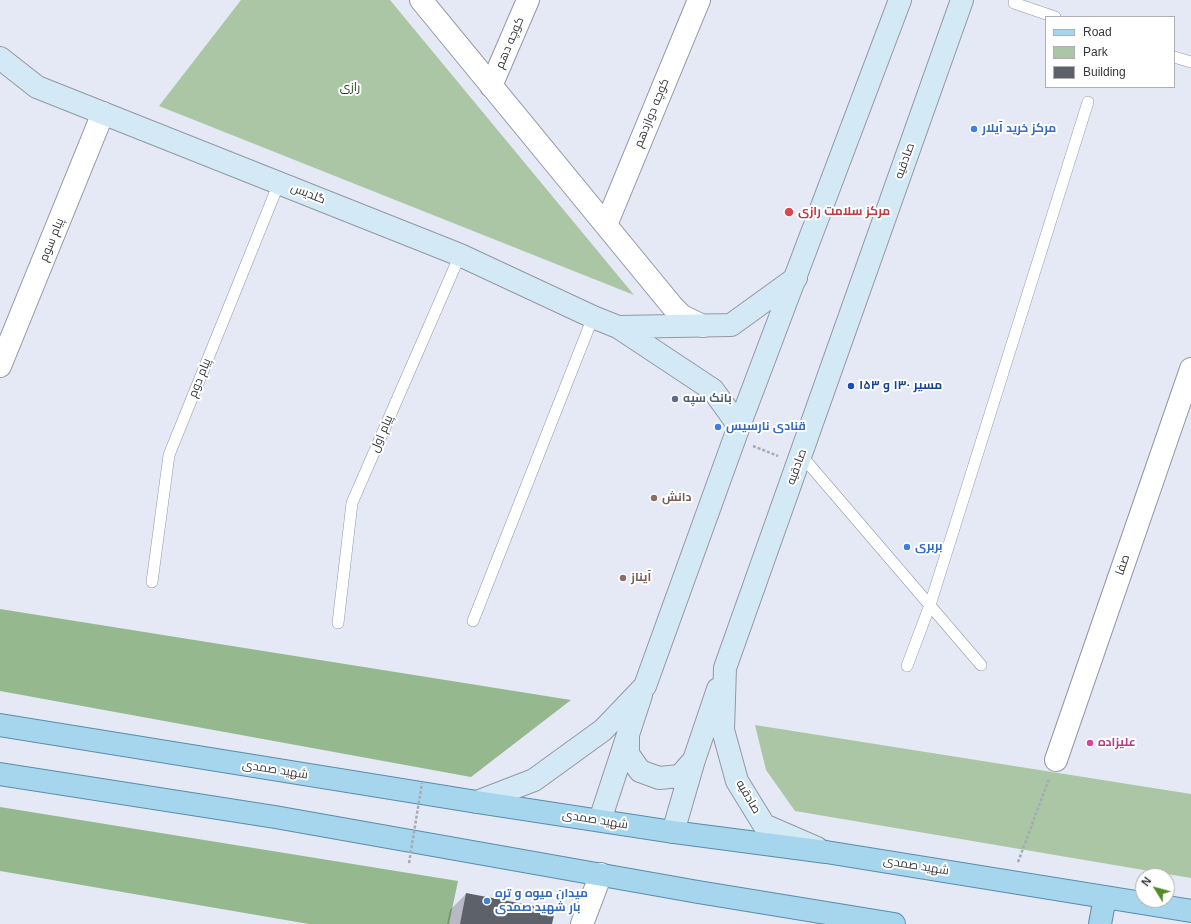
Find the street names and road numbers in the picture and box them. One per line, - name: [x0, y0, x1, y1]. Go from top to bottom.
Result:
- street label: کوچه دهم: [493, 15, 527, 71]
- street label: کوچه دوازدهم: [632, 76, 672, 150]
- street label: صادقیه: [892, 141, 918, 181]
- street label: گلدیس: [288, 181, 328, 207]
- street label: پیام سوم: [37, 216, 67, 264]
- street label: پیام دوم: [186, 356, 214, 400]
- street label: پیام اول: [368, 413, 396, 455]
- street label: صادقیه: [784, 447, 810, 487]
- street label: صفا: [1113, 553, 1133, 577]
- street label: شهید صمدی: [241, 758, 309, 782]
- street label: صادقیه: [733, 777, 763, 817]
- street label: شهید صمدی: [561, 808, 629, 832]
- street label: شهید صمدی: [882, 854, 950, 878]

